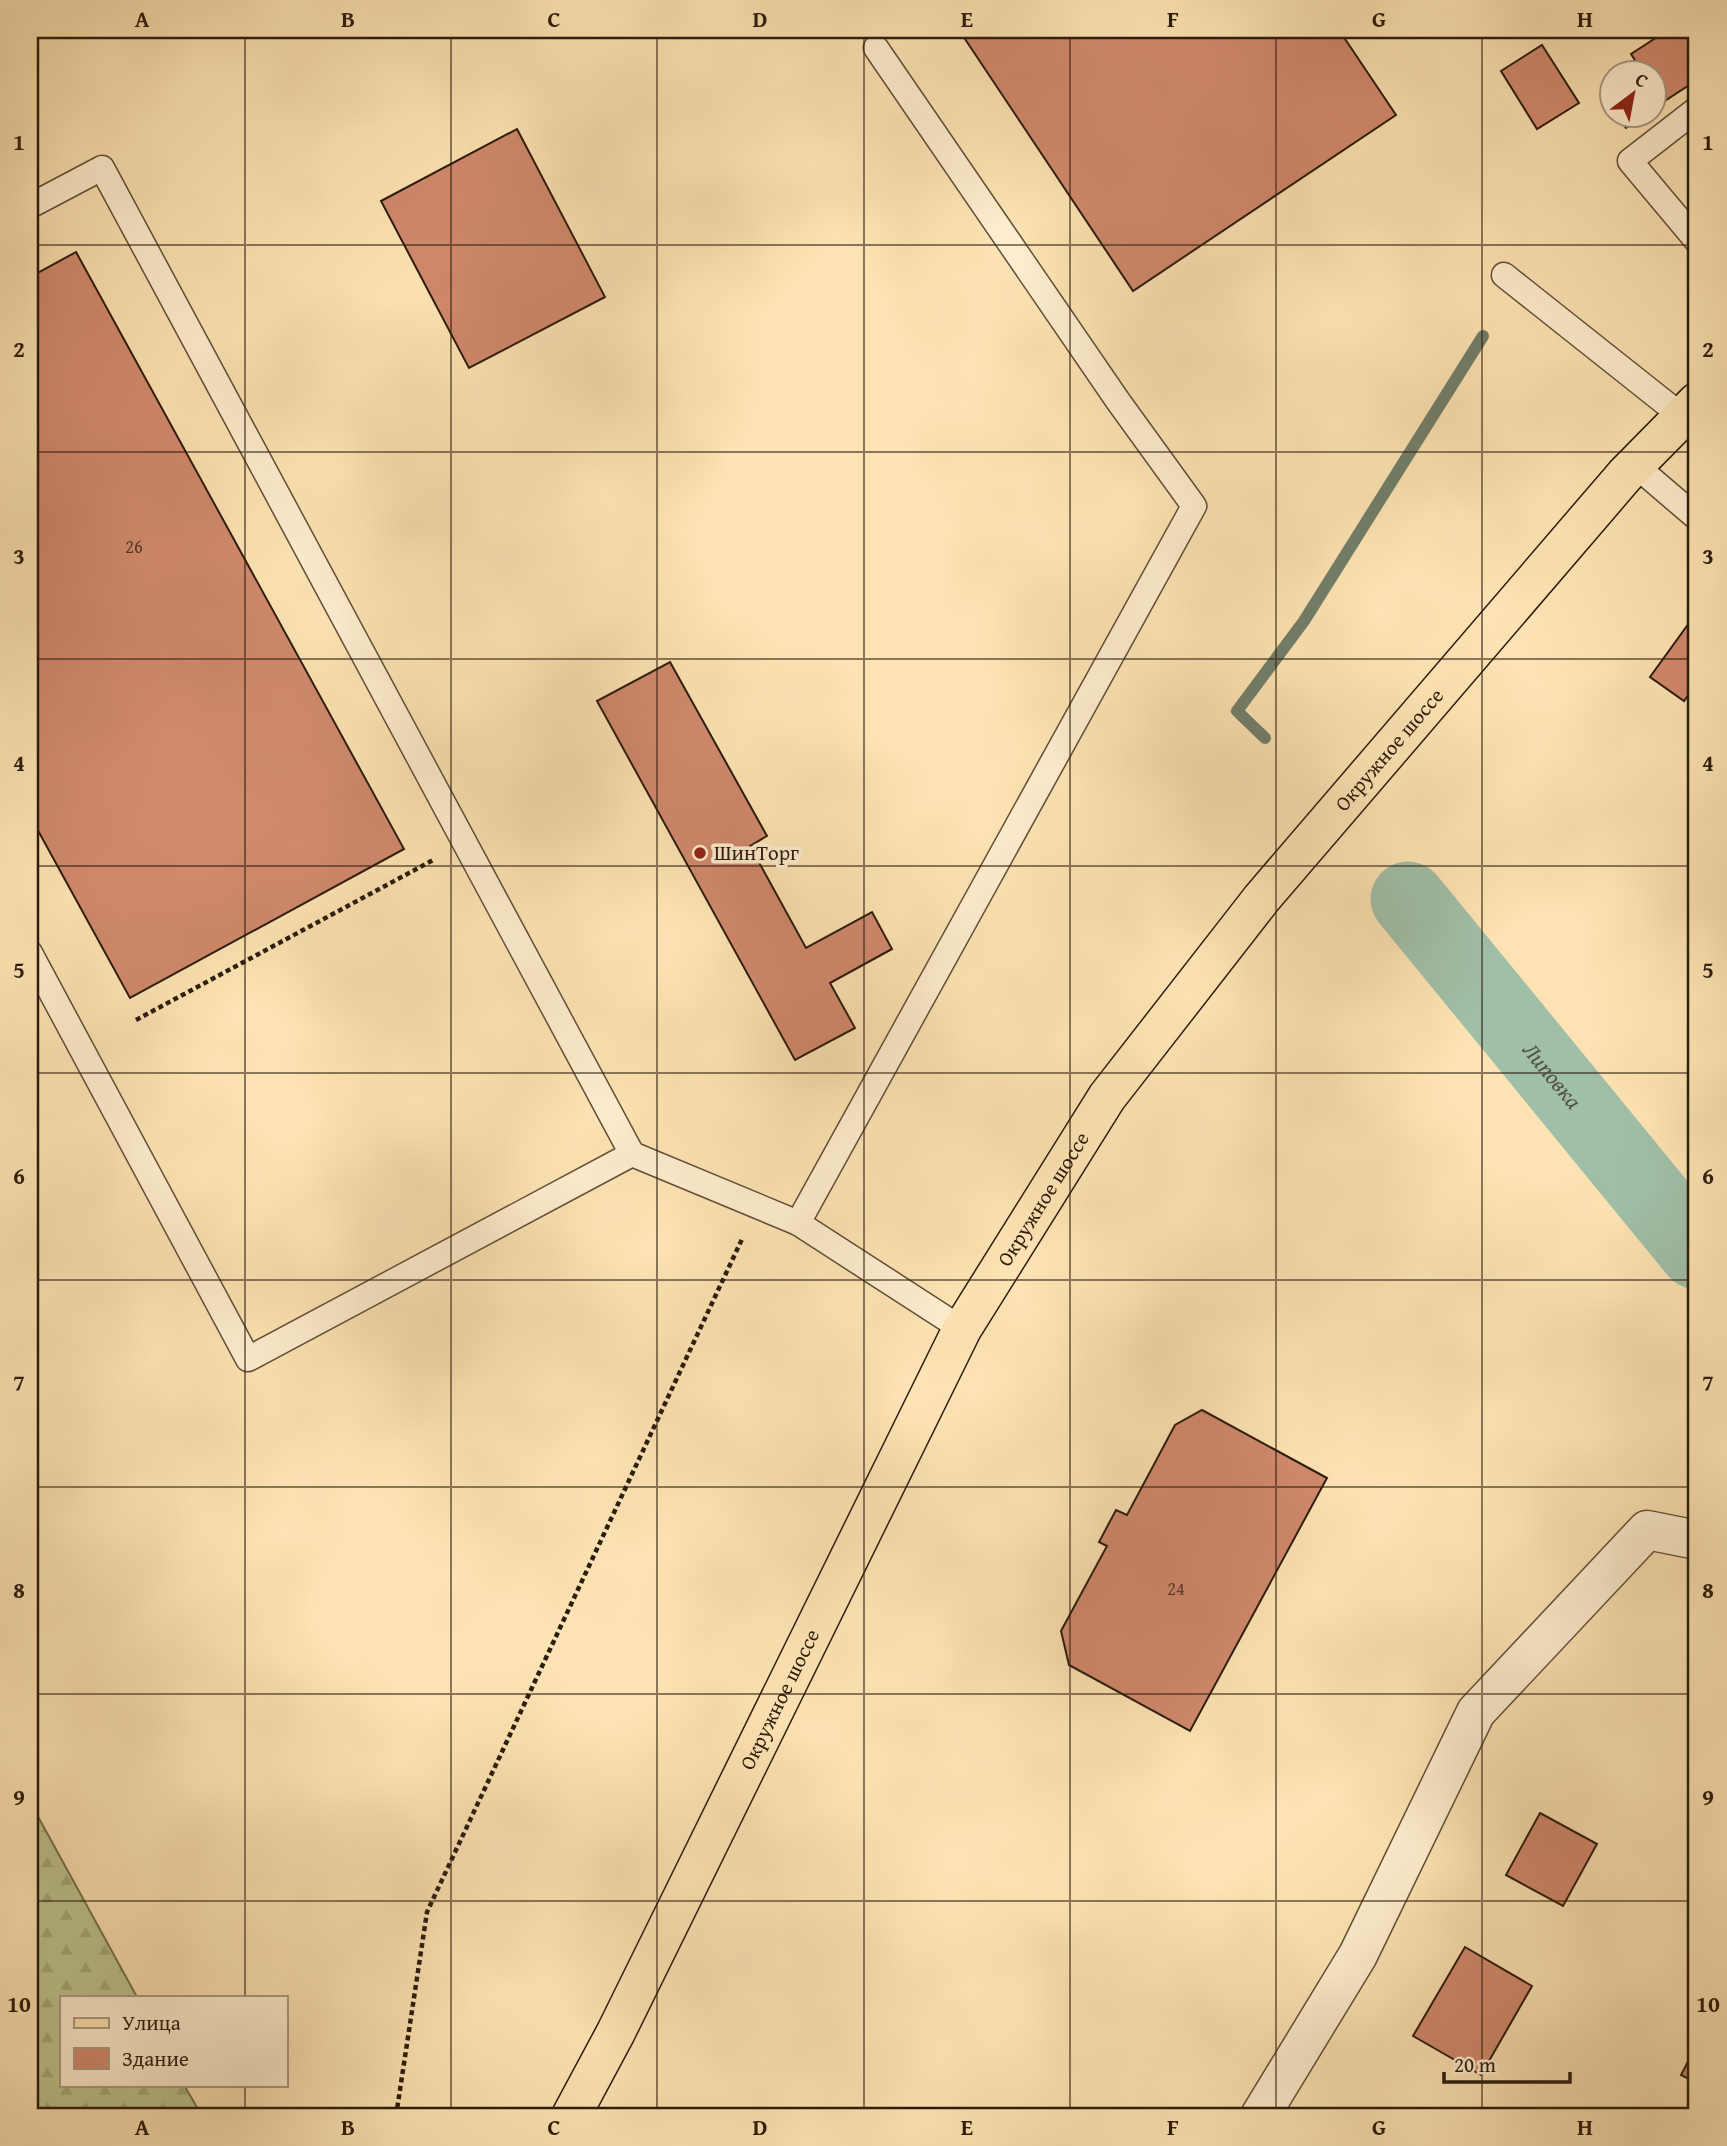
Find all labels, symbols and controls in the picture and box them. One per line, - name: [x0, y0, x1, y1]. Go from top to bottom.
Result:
- text: A: [135, 2, 150, 35]
- text: B: [341, 2, 355, 35]
- text: C: [547, 2, 561, 35]
- text: D: [753, 2, 768, 35]
- text: E: [961, 2, 973, 35]
- text: F: [1167, 2, 1179, 35]
- text: G: [1372, 2, 1386, 35]
- text: H: [1577, 2, 1593, 35]
- north arrow: [1598, 60, 1668, 130]
- text: С: [1630, 65, 1654, 94]
- text: 1: [13, 125, 25, 158]
- text: 1: [1702, 125, 1714, 158]
- text: 2: [13, 332, 25, 365]
- text: 2: [1702, 332, 1714, 365]
- house number: 26: [125, 533, 143, 560]
- text: 3: [13, 539, 25, 572]
- text: 3: [1702, 539, 1714, 572]
- street label: Окружное шоссе: [1327, 681, 1451, 818]
- text: 4: [13, 746, 25, 779]
- text: 4: [1702, 746, 1714, 779]
- place label: ШинТорг: [714, 837, 799, 868]
- marker: ШинТорг: [692, 845, 708, 861]
- text: 5: [13, 953, 25, 986]
- text: 5: [1702, 953, 1714, 986]
- water label: Липовка: [1515, 1034, 1591, 1116]
- street label: Окружное шоссе: [989, 1125, 1097, 1272]
- text: 6: [13, 1159, 25, 1192]
- text: 6: [1702, 1159, 1714, 1192]
- text: 7: [13, 1366, 25, 1399]
- text: 7: [1702, 1366, 1714, 1399]
- text: 8: [13, 1573, 25, 1606]
- text: 8: [1702, 1573, 1714, 1606]
- house number: 24: [1167, 1575, 1185, 1602]
- street label: Окружное шоссе: [731, 1623, 827, 1775]
- text: 9: [13, 1780, 25, 1813]
- text: 9: [1702, 1780, 1714, 1813]
- text: 10: [7, 1987, 31, 2020]
- text: 10: [1696, 1987, 1720, 2020]
- legend: [60, 1996, 287, 2086]
- text: Улица: [122, 2007, 181, 2038]
- scale bar: [1444, 2041, 1570, 2085]
- text: Здание: [122, 2043, 189, 2074]
- text: 20 m: [1454, 2049, 1496, 2080]
- text: A: [135, 2110, 150, 2143]
- text: B: [341, 2110, 355, 2143]
- text: C: [547, 2110, 561, 2143]
- text: D: [753, 2110, 768, 2143]
- text: E: [961, 2110, 973, 2143]
- text: F: [1167, 2110, 1179, 2143]
- text: G: [1372, 2110, 1386, 2143]
- text: H: [1577, 2110, 1593, 2143]

